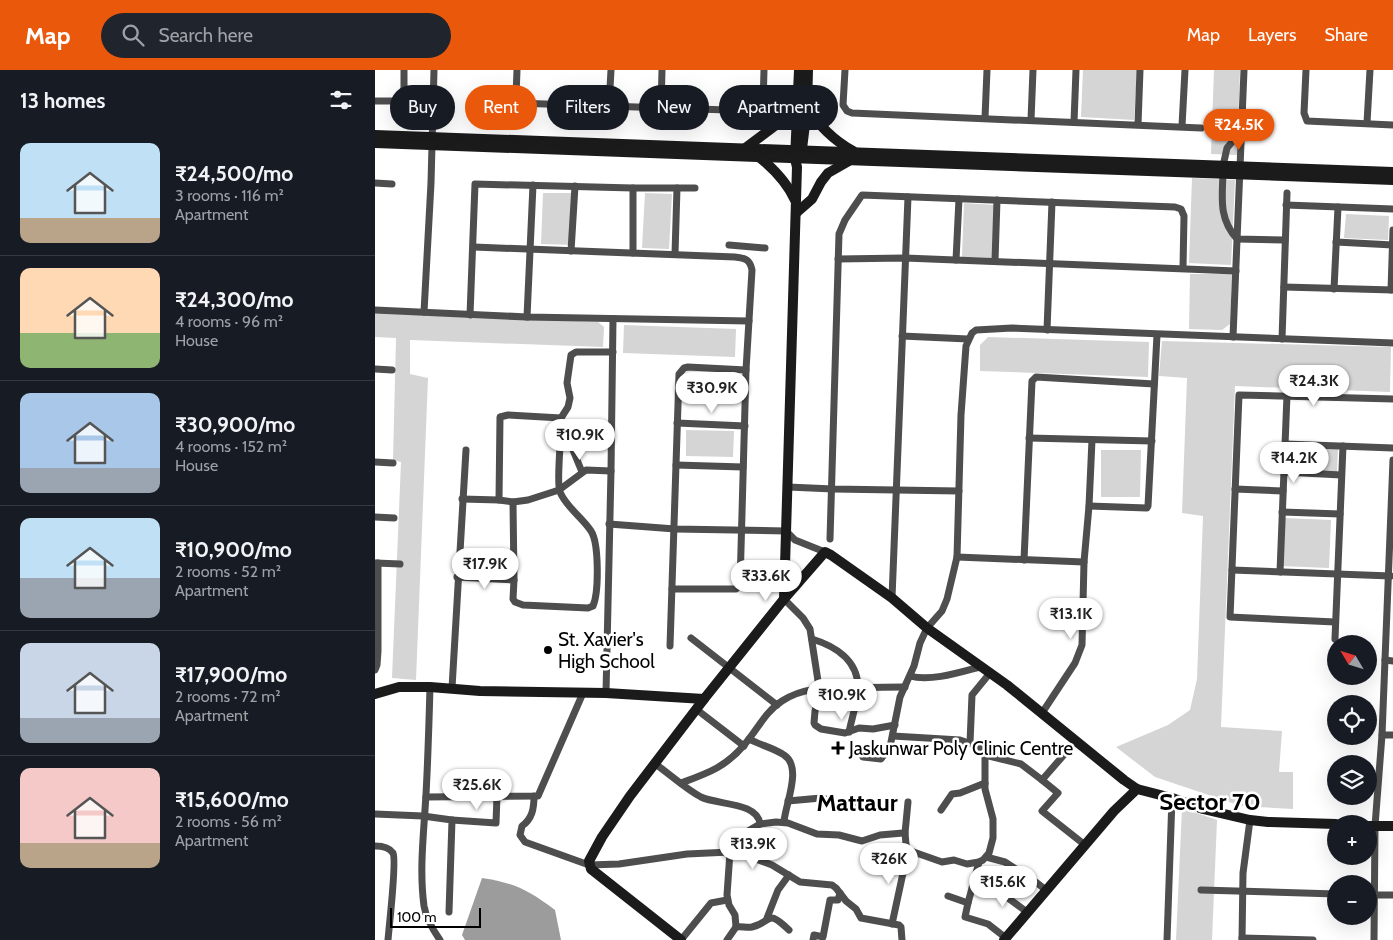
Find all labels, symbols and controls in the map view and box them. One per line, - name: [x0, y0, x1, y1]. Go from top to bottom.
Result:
- search box: [101, 13, 451, 58]
- text: Map: [25, 21, 71, 50]
- icon: search: [119, 21, 147, 49]
- text: Search here: [159, 24, 253, 47]
- text: Map: [1187, 24, 1220, 46]
- text: Layers: [1248, 24, 1297, 46]
- text: Share: [1325, 24, 1368, 46]
- chip: Buy: [390, 85, 455, 130]
- chip: Rent: [465, 85, 537, 130]
- chip: Filters: [547, 85, 629, 130]
- chip: New: [639, 85, 709, 130]
- chip: Apartment: [719, 85, 838, 130]
- icon: filters: [327, 86, 355, 114]
- text: 13 homes: [20, 88, 105, 113]
- pin: ₹24.5K: [1198, 108, 1280, 151]
- text: ₹24.5K: [1214, 115, 1264, 134]
- text: ₹24,500/mo: [175, 161, 293, 186]
- icon: home: [60, 163, 120, 223]
- text: 3 rooms · 116 m²: [175, 186, 284, 205]
- text: Apartment: [175, 205, 248, 224]
- text: ₹24,300/mo: [175, 287, 293, 312]
- icon: home: [60, 288, 120, 348]
- text: 4 rooms · 96 m²: [175, 312, 283, 331]
- text: House: [175, 331, 218, 350]
- pin: ₹24.3K: [1273, 364, 1355, 407]
- text: ₹24.3K: [1289, 371, 1339, 390]
- pin: ₹30.9K: [671, 372, 753, 414]
- text: ₹30.9K: [687, 378, 737, 397]
- text: ₹30,900/mo: [175, 412, 295, 437]
- icon: home: [60, 413, 120, 473]
- pin: ₹10.9K: [539, 418, 621, 461]
- text: ₹10.9K: [556, 425, 604, 444]
- text: 4 rooms · 152 m²: [175, 437, 287, 456]
- pin: ₹14.2K: [1253, 442, 1335, 484]
- text: ₹14.2K: [1271, 448, 1317, 467]
- text: House: [175, 456, 218, 475]
- text: ₹10,900/mo: [175, 537, 292, 562]
- icon: home: [60, 538, 120, 598]
- pin: ₹17.9K: [444, 548, 526, 590]
- text: ₹17.9K: [463, 554, 507, 573]
- pin: ₹33.6K: [725, 560, 807, 602]
- text: 2 rooms · 52 m²: [175, 562, 281, 581]
- text: ₹33.6K: [742, 566, 790, 585]
- text: Apartment: [175, 581, 248, 600]
- pin: ₹13.1K: [1030, 598, 1112, 640]
- text: ₹13.1K: [1050, 604, 1092, 623]
- place label: St. Xavier's High School: [558, 628, 655, 673]
- north arrow: [1327, 635, 1377, 685]
- map controls: [1327, 635, 1377, 925]
- marker: St. Xavier's High School: [542, 644, 554, 656]
- text: ₹17,900/mo: [175, 662, 287, 687]
- icon: home: [60, 663, 120, 723]
- pin: ₹10.9K: [801, 678, 883, 721]
- text: ₹10.9K: [818, 685, 866, 704]
- text: 2 rooms · 72 m²: [175, 687, 280, 706]
- button: locate: [1327, 695, 1377, 745]
- text: Apartment: [175, 706, 248, 725]
- place label: Jaskunwar Poly Clinic Centre: [848, 737, 1074, 760]
- marker: Jaskunwar Poly Clinic Centre: [831, 741, 845, 755]
- button: layers: [1327, 755, 1377, 805]
- pin: ₹25.6K: [436, 768, 518, 811]
- text: ₹25.6K: [453, 775, 501, 794]
- text: ₹15,600/mo: [175, 787, 289, 812]
- district label: Sector 70: [1159, 787, 1261, 816]
- icon: home: [60, 788, 120, 848]
- district label: Mattaur: [816, 788, 898, 817]
- text: 2 rooms · 56 m²: [175, 812, 282, 831]
- button: +: [1327, 815, 1377, 865]
- pin: ₹13.9K: [712, 828, 794, 870]
- text: Apartment: [175, 831, 248, 850]
- text: ₹13.9K: [730, 834, 776, 853]
- pin: ₹26K: [859, 842, 919, 885]
- text: ₹26K: [871, 849, 907, 868]
- pin: ₹15.6K: [962, 866, 1044, 908]
- text: ₹15.6K: [980, 872, 1026, 891]
- button: −: [1327, 875, 1377, 925]
- scale bar: [390, 905, 481, 928]
- text: 100 m: [397, 908, 437, 926]

